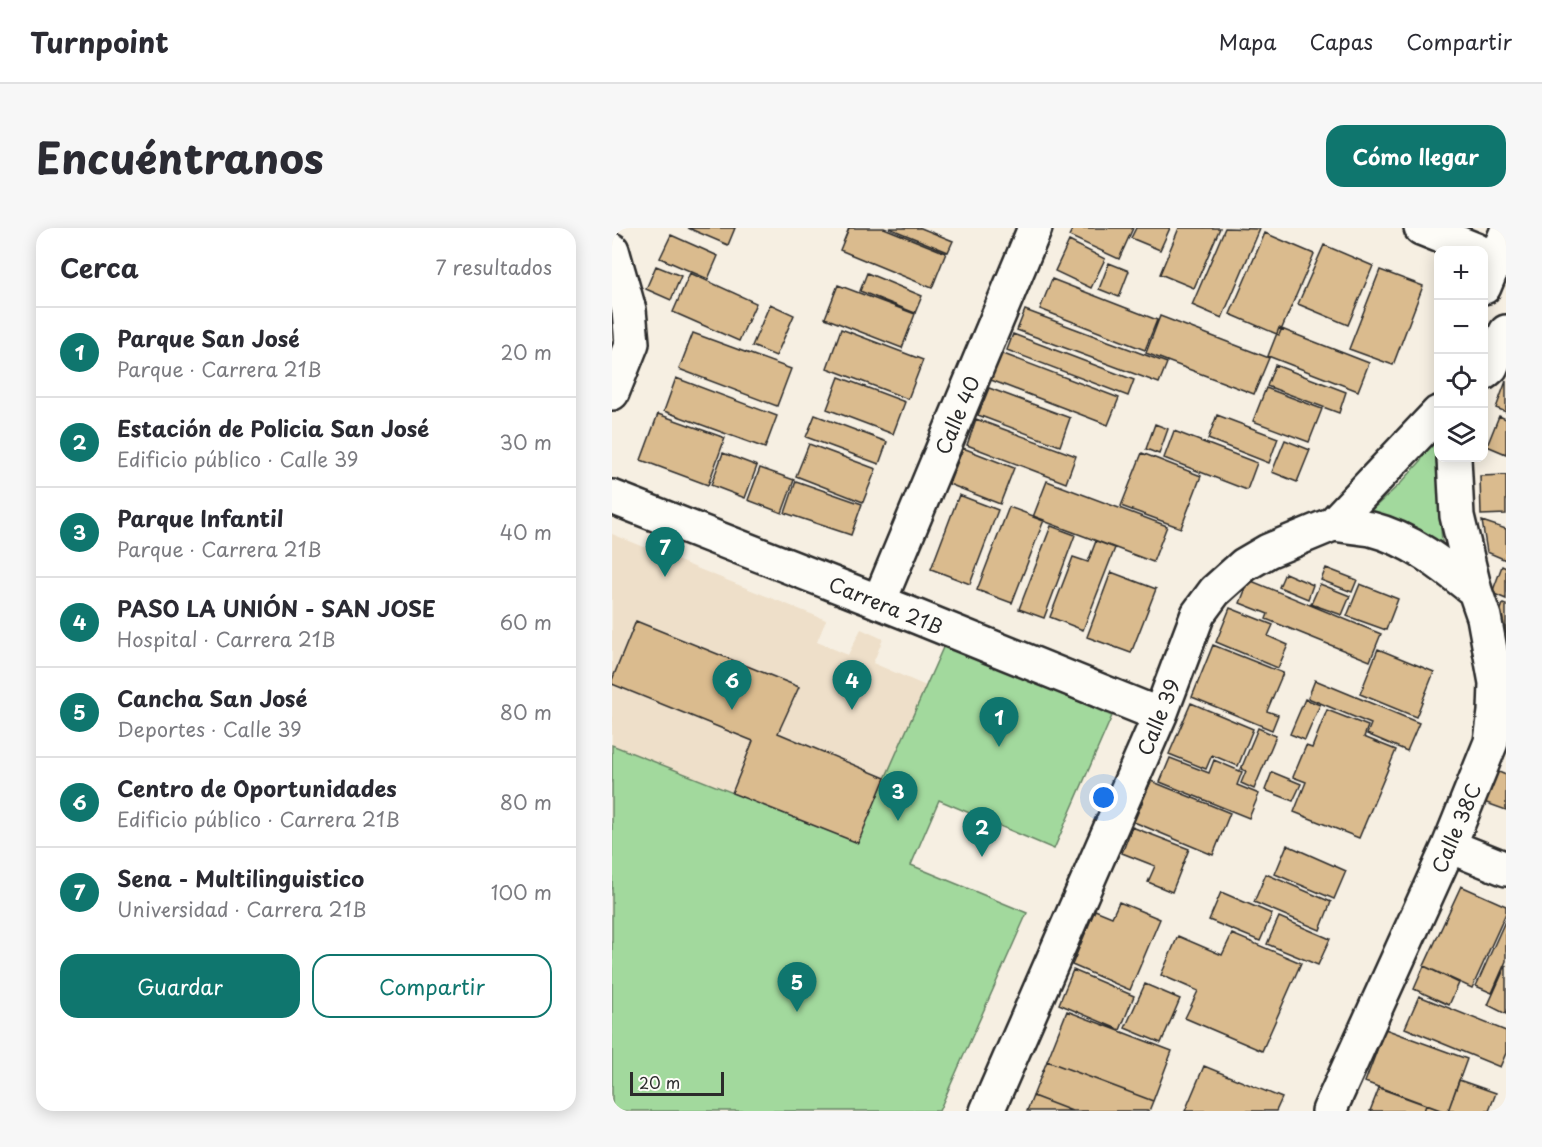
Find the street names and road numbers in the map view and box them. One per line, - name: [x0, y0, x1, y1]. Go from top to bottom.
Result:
- street label: Calle 40: [927, 371, 987, 459]
- street label: Carrera 21B: [824, 569, 948, 641]
- street label: Calle 39: [1129, 674, 1187, 760]
- street label: Calle 38C: [1424, 778, 1488, 878]

